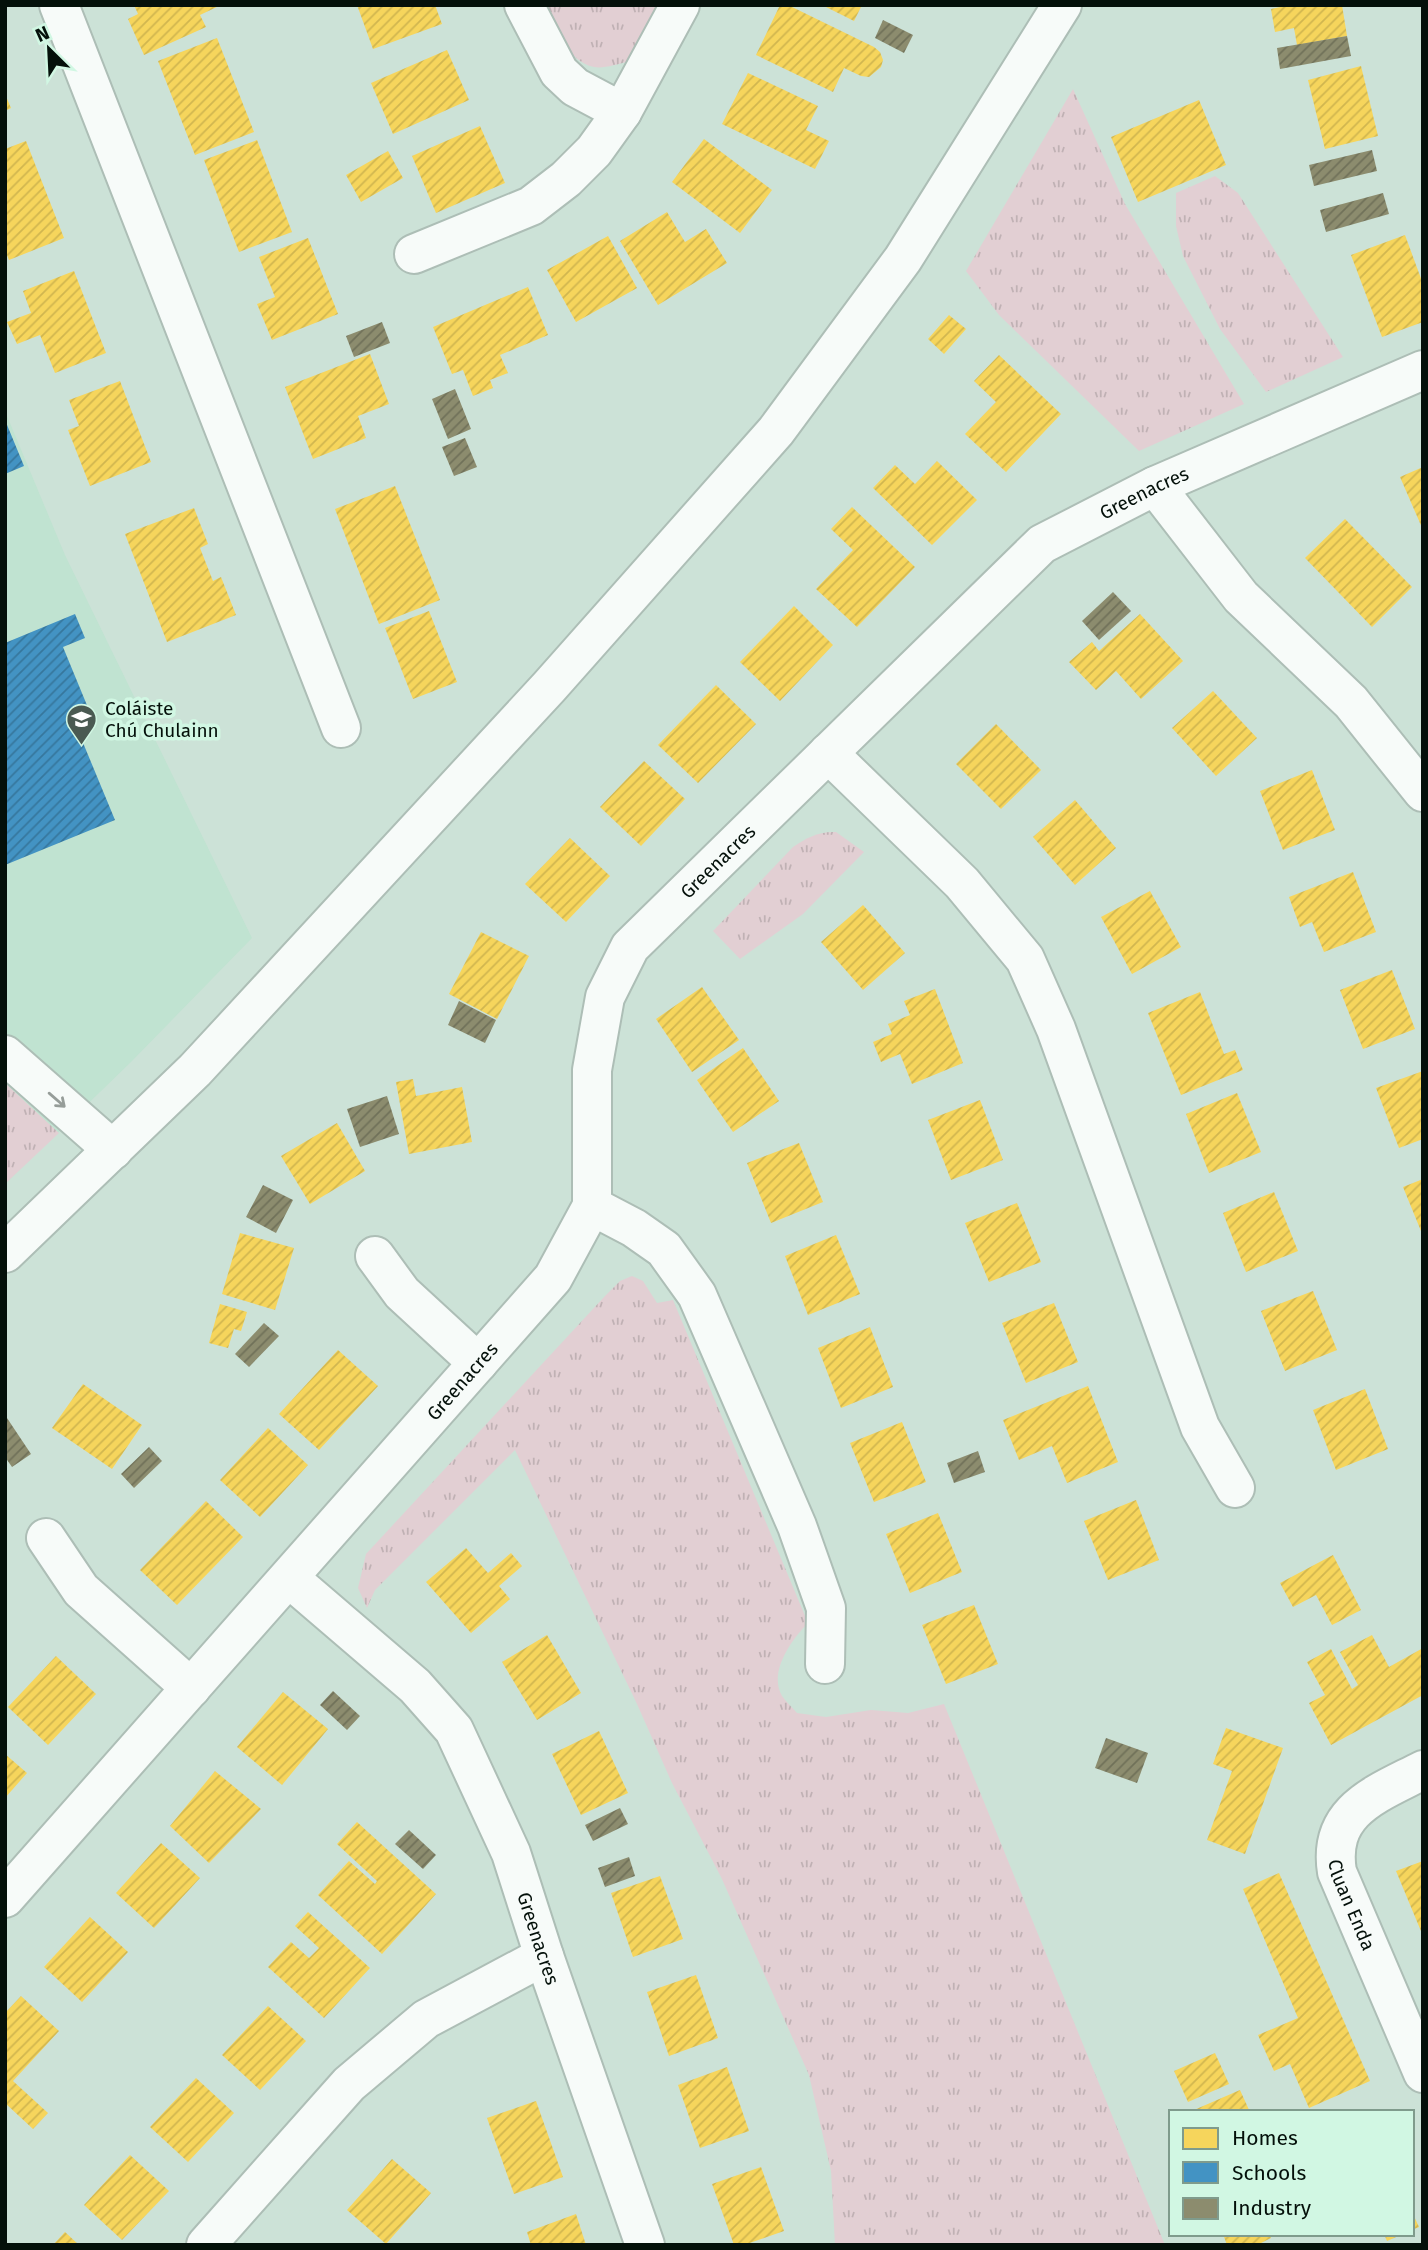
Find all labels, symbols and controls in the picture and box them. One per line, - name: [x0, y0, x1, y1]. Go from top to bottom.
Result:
- north arrow: [14, 14, 84, 84]
- text: N: [32, 21, 53, 47]
- street label: Greenacres: [1096, 462, 1192, 524]
- place label: Coláiste Chú Chulainn: [105, 697, 219, 742]
- school or university icon: Coláiste Chú Chulainn: [65, 702, 99, 746]
- street label: Greenacres: [676, 820, 760, 903]
- one-way arrow: [47, 1092, 65, 1108]
- street label: Greenacres: [422, 1338, 503, 1425]
- street label: Cluan Enda: [1324, 1858, 1380, 1954]
- street label: Greenacres: [512, 1889, 564, 1988]
- legend: [1169, 2110, 1414, 2236]
- text: Homes: [1232, 2125, 1298, 2151]
- text: Schools: [1232, 2160, 1306, 2186]
- text: Industry: [1232, 2195, 1312, 2221]

